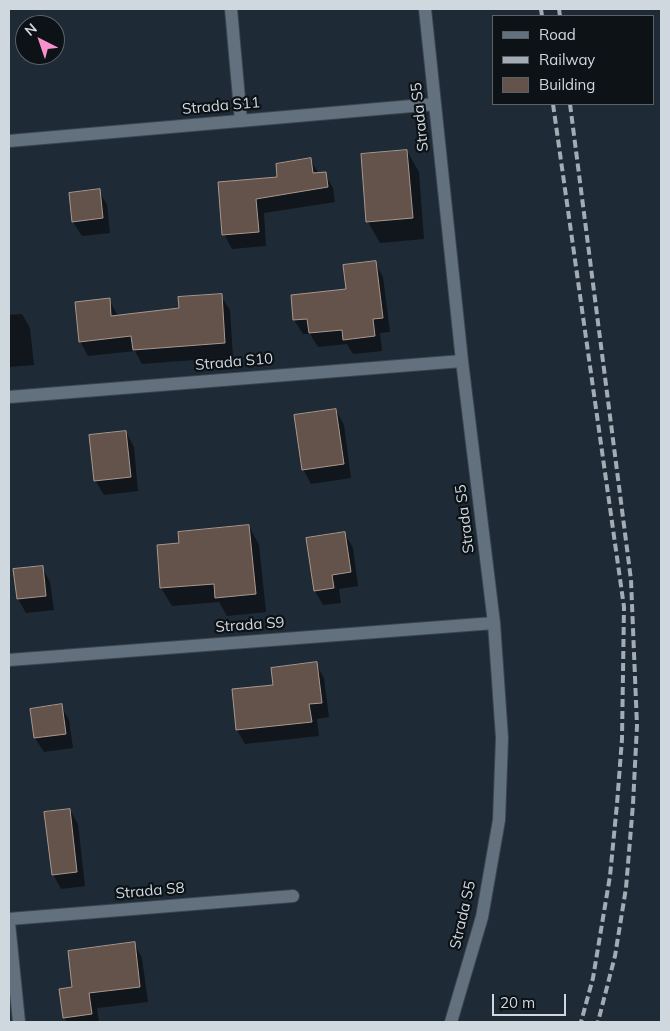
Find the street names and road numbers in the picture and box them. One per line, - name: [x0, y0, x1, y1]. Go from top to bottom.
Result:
- street label: Strada S5: [407, 82, 433, 152]
- street label: Strada S11: [181, 94, 261, 118]
- street label: Strada S10: [194, 350, 274, 374]
- street label: Strada S5: [452, 484, 478, 554]
- street label: Strada S9: [215, 614, 285, 636]
- street label: Strada S8: [115, 879, 185, 903]
- street label: Strada S5: [446, 879, 480, 951]

